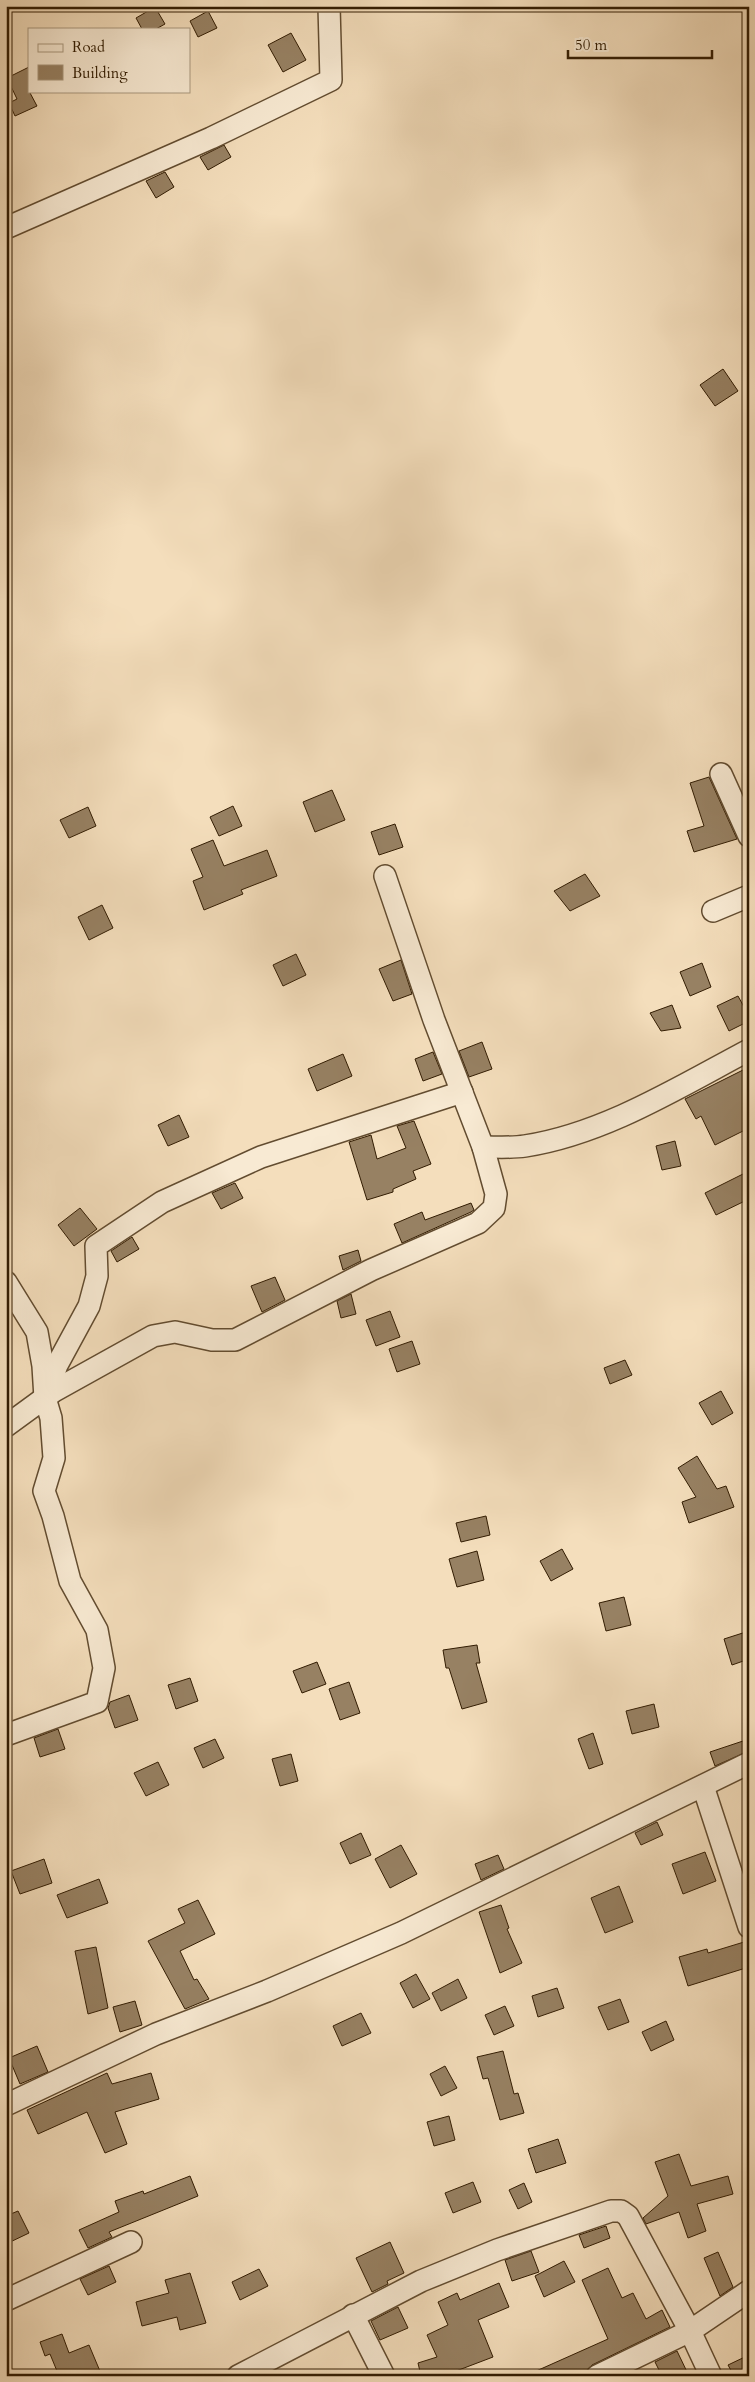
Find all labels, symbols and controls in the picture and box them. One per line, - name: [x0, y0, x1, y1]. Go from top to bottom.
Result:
- legend: [28, 28, 190, 92]
- scale bar: [568, 28, 711, 60]
- text: 50 m: [575, 35, 607, 55]
- text: Road: [72, 37, 105, 57]
- text: Building: [72, 63, 128, 83]

